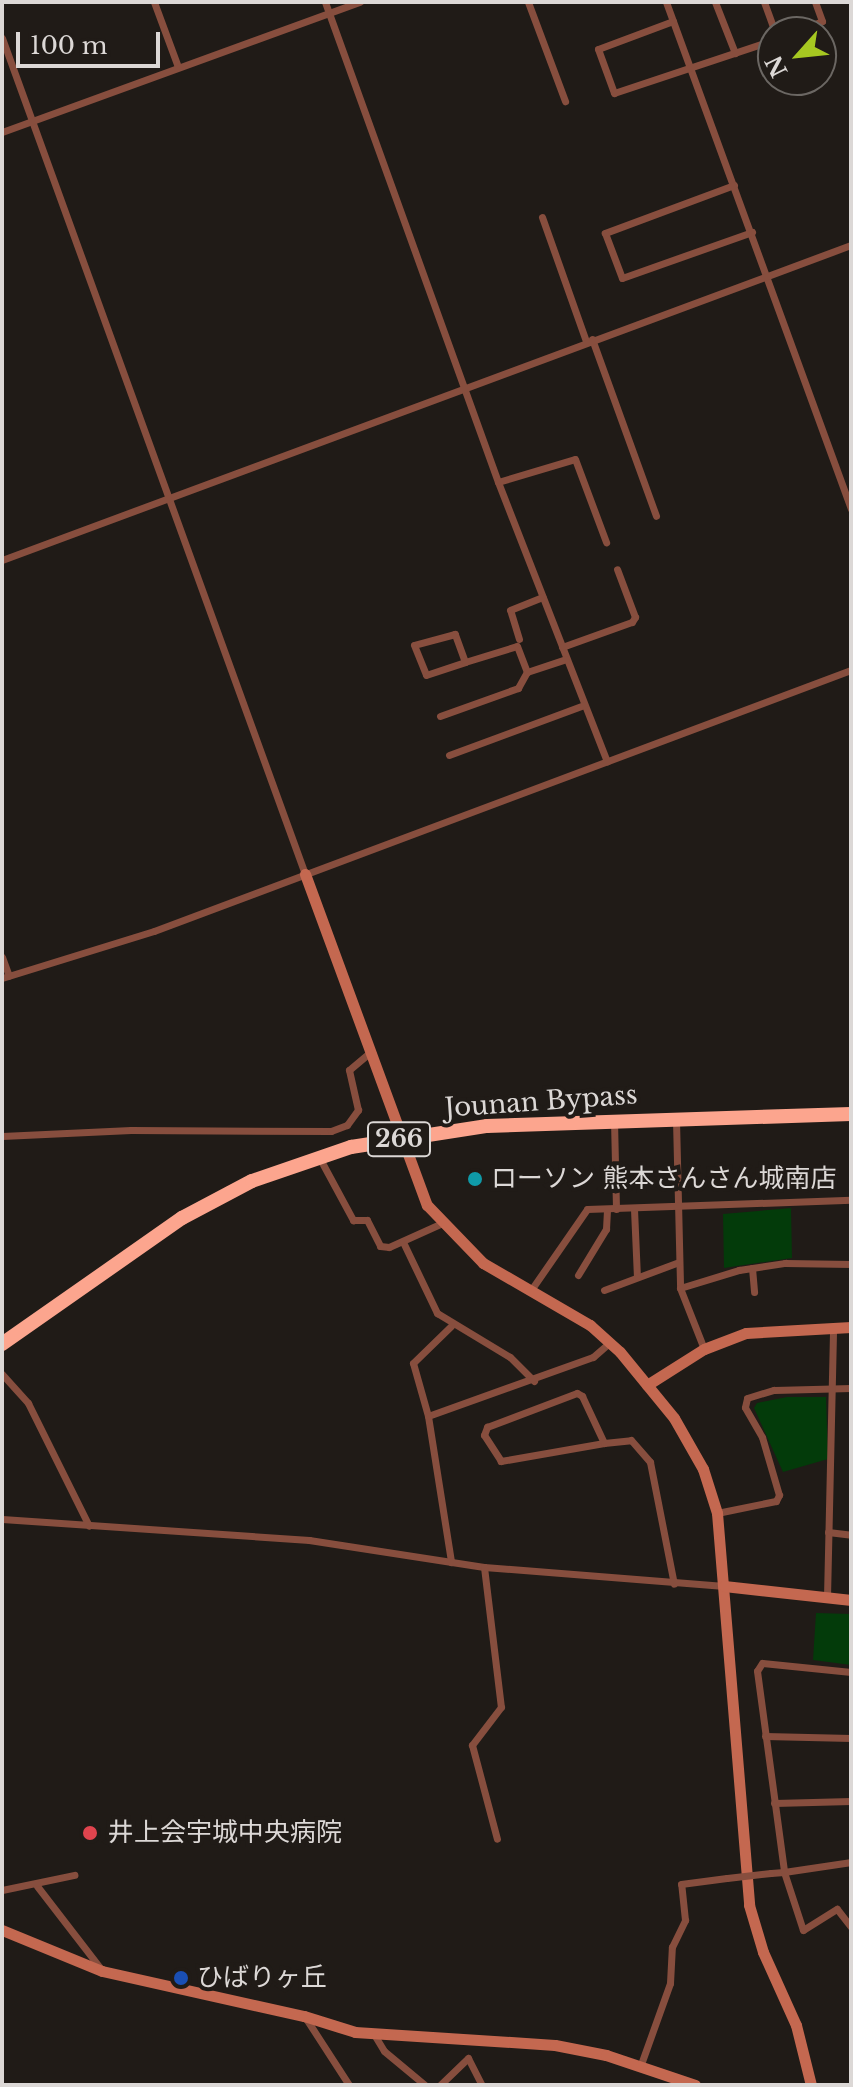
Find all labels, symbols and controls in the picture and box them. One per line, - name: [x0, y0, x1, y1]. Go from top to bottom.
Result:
- scale bar: [20, 16, 164, 66]
- north arrow: [757, 16, 837, 96]
- text: 100 m: [30, 31, 108, 60]
- text: N: [760, 51, 794, 82]
- street label: Jounan Bypass: [443, 1080, 639, 1124]
- road number: 266: [367, 1119, 431, 1159]
- place label: ローソン 熊本さんさん城南店: [491, 1163, 836, 1195]
- marker: ローソン 熊本さんさん城南店: [466, 1170, 484, 1188]
- place label: 井上会宇城中央病院: [108, 1817, 342, 1849]
- marker: 井上会宇城中央病院: [79, 1822, 101, 1844]
- place label: ひばりヶ丘: [197, 1962, 327, 1994]
- marker: ひばりヶ丘: [172, 1969, 190, 1987]

